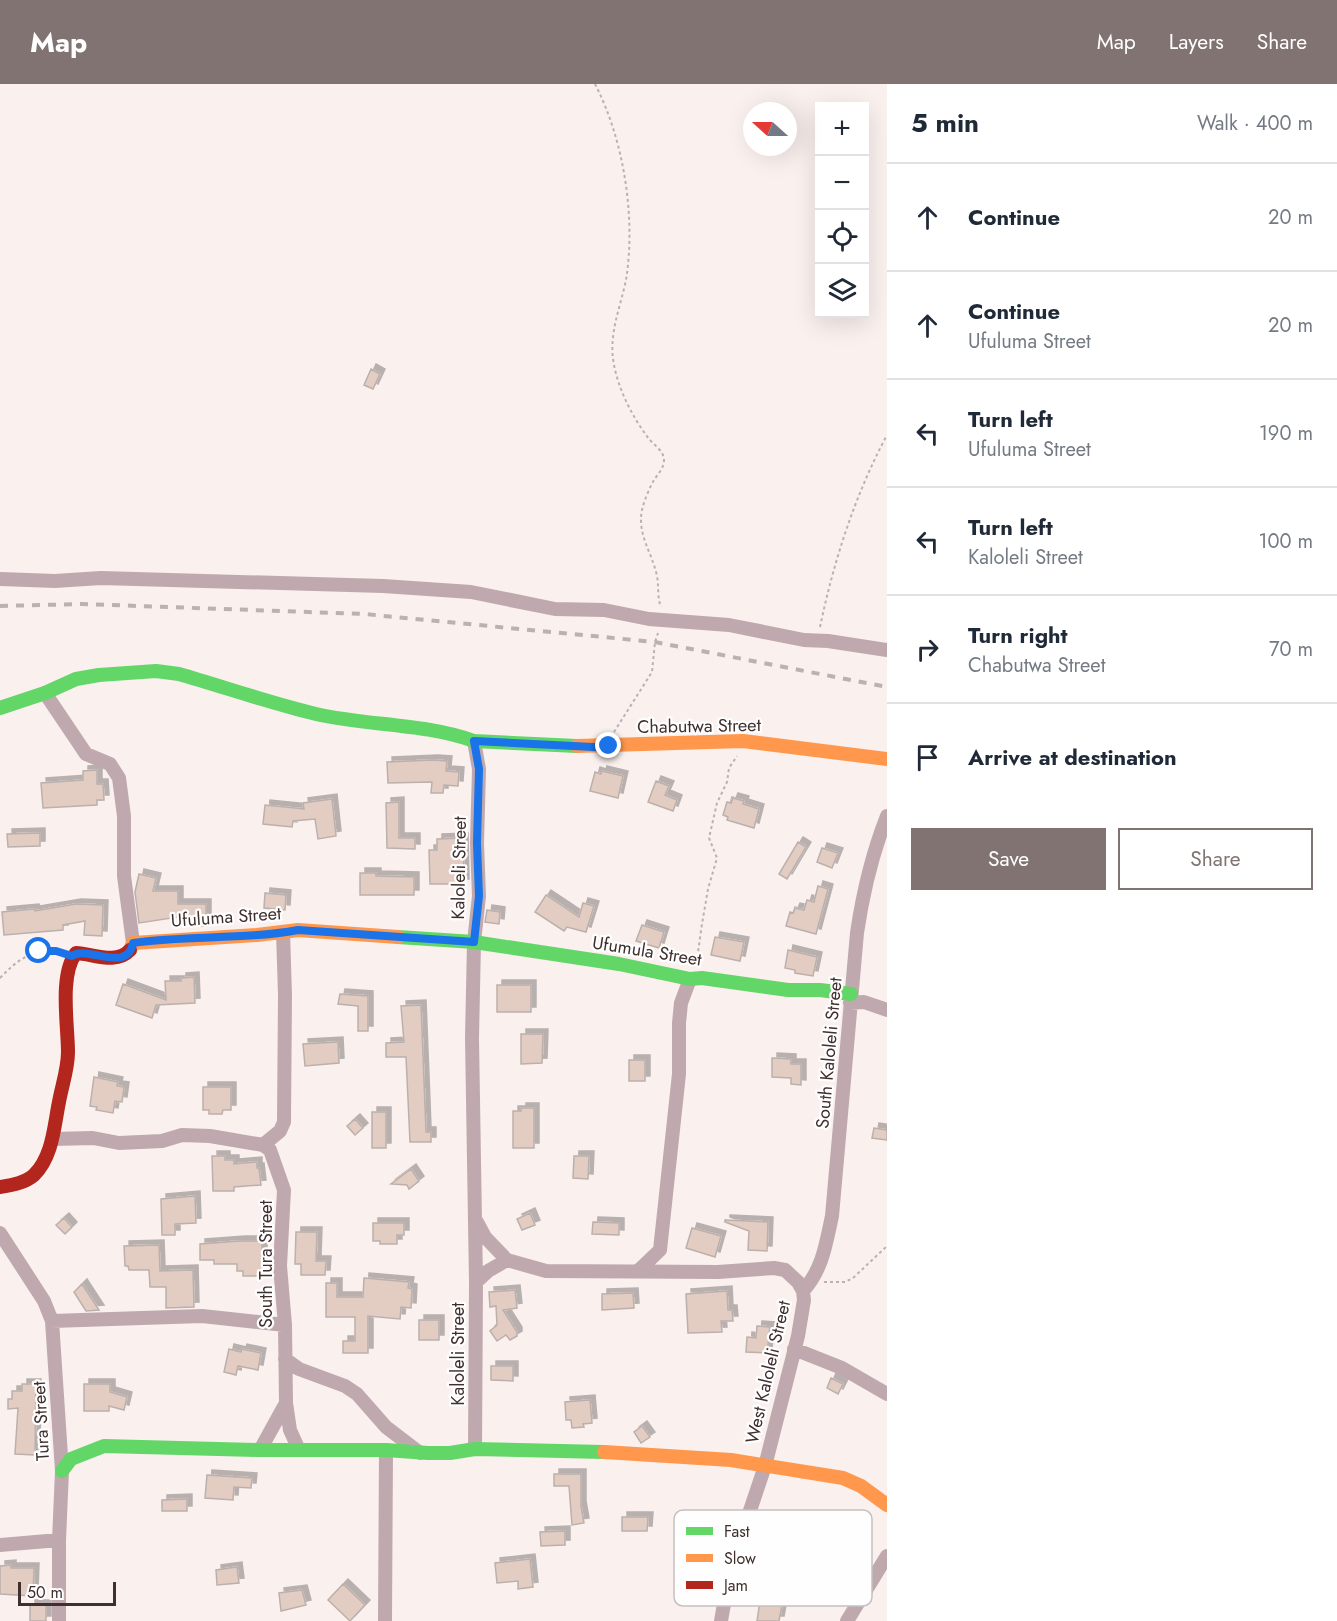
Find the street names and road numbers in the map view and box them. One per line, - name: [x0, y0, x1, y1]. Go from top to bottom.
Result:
- street label: Chabutwa Street: [637, 712, 762, 740]
- street label: Kaloleli Street: [445, 815, 473, 920]
- street label: Ufuluma Street: [170, 900, 283, 934]
- street label: Ufumula Street: [590, 930, 704, 973]
- street label: South Kaloleli Street: [809, 976, 849, 1130]
- street label: South Tura Street: [253, 1199, 279, 1328]
- street label: West Kaloleli Street: [739, 1297, 797, 1446]
- street label: Kaloleli Street: [445, 1302, 471, 1406]
- street label: Tura Street: [26, 1380, 56, 1461]

